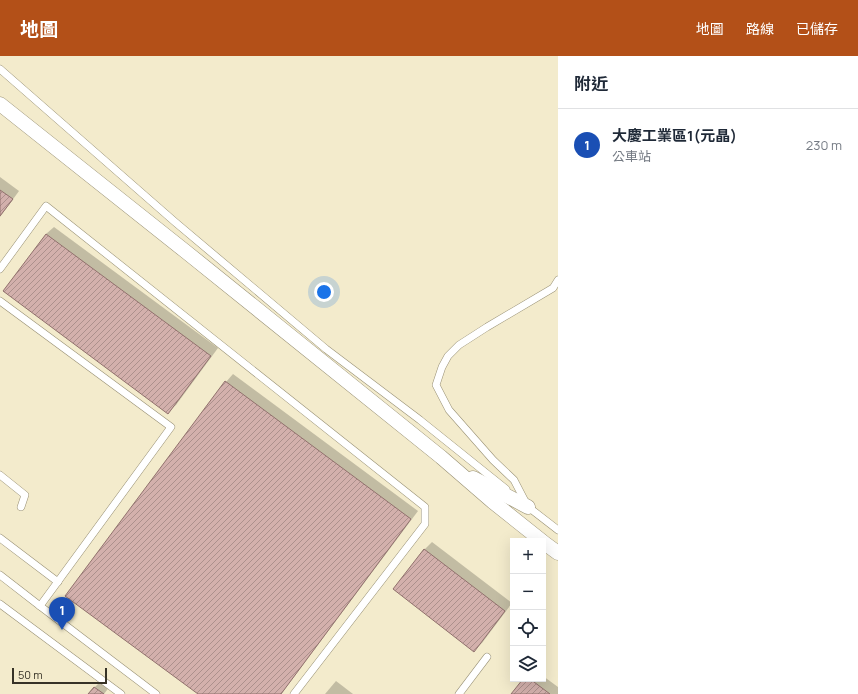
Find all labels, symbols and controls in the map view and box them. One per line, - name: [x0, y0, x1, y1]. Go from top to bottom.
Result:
- text: 地圖: [20, 16, 58, 42]
- text: 地圖: [696, 19, 724, 38]
- text: 路線: [746, 19, 774, 38]
- text: 已儲存: [796, 19, 838, 38]
- text: 附近: [574, 72, 608, 95]
- text: 大慶工業區1(元晶): [612, 125, 737, 146]
- text: 1: [584, 136, 590, 154]
- text: 230 m: [806, 136, 842, 154]
- text: 公車站: [612, 147, 651, 165]
- your location: [314, 282, 334, 302]
- map controls: [510, 538, 546, 682]
- button: +: [510, 538, 546, 574]
- button: −: [510, 574, 546, 610]
- pin: 1: [49, 597, 75, 630]
- button: locate: [510, 610, 546, 646]
- button: layers: [510, 646, 546, 682]
- scale bar: [12, 666, 107, 685]
- text: 50 m: [18, 667, 43, 682]

